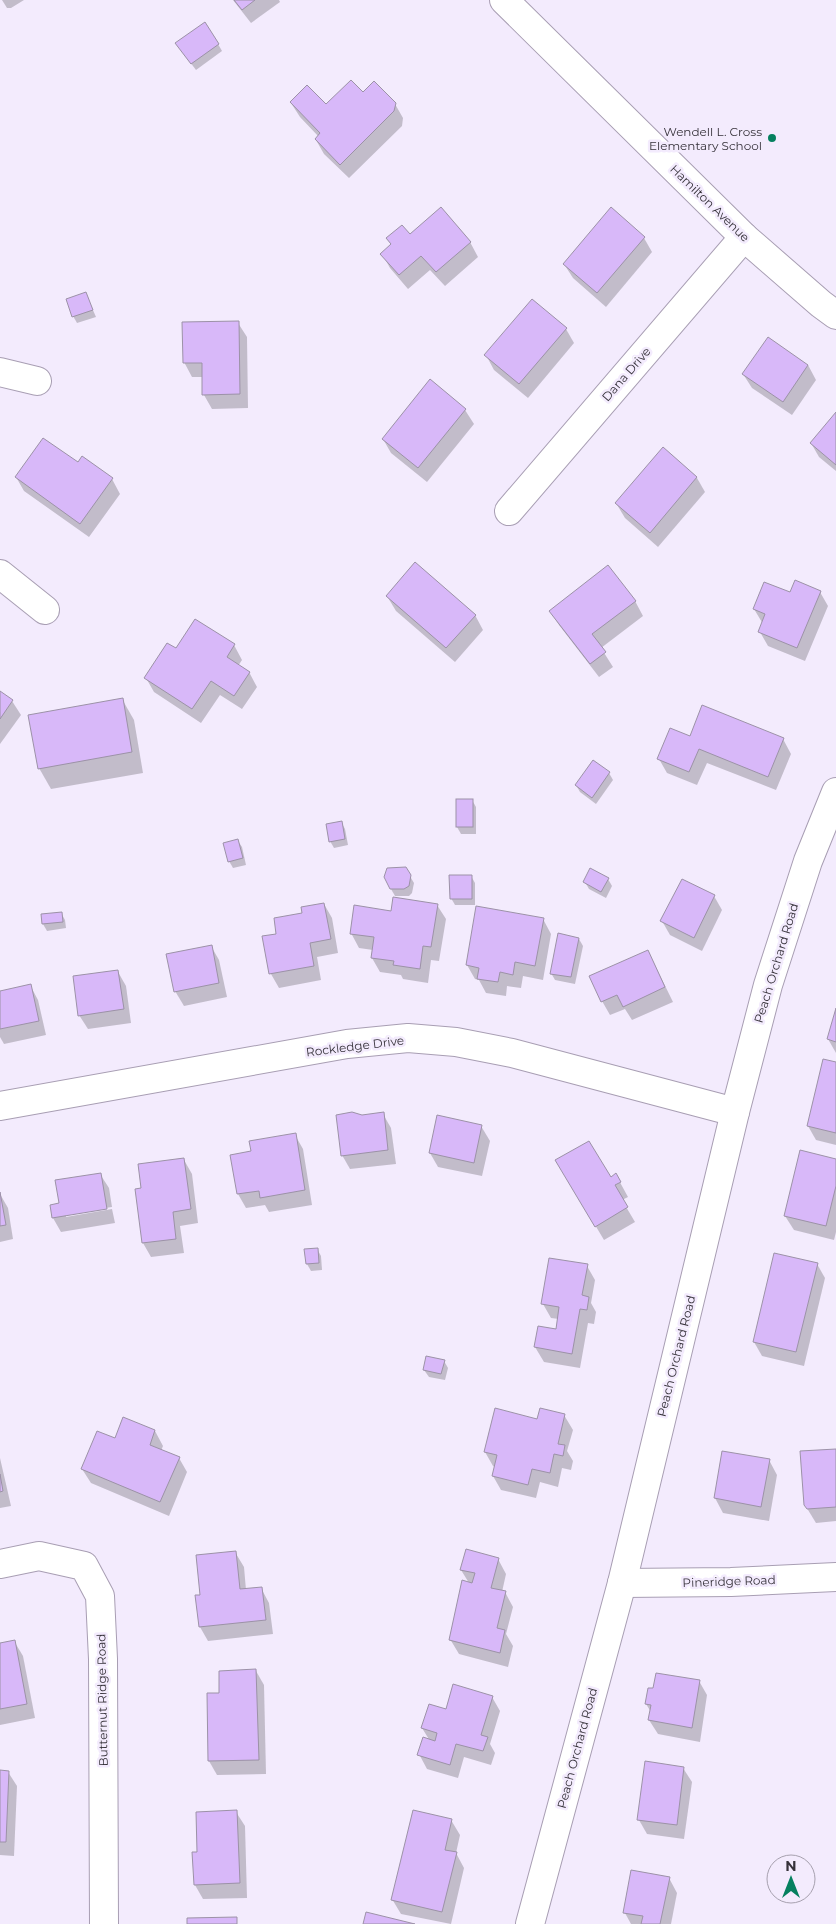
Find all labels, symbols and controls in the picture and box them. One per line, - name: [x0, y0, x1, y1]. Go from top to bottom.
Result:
- place label: Wendell L. Cross Elementary School: [649, 124, 762, 153]
- marker: Wendell L. Cross Elementary School: [766, 132, 778, 144]
- street label: Hamilton Avenue: [667, 161, 753, 245]
- street label: Dana Drive: [598, 344, 654, 404]
- street label: Peach Orchard Road: [751, 901, 801, 1025]
- street label: Rockledge Drive: [305, 1033, 405, 1059]
- street label: Peach Orchard Road: [654, 1294, 698, 1418]
- street label: Pineridge Road: [682, 1572, 776, 1590]
- street label: Butternut Ridge Road: [93, 1634, 111, 1766]
- street label: Peach Orchard Road: [554, 1686, 600, 1810]
- north arrow: [766, 1854, 816, 1904]
- text: N: [785, 1857, 797, 1875]

